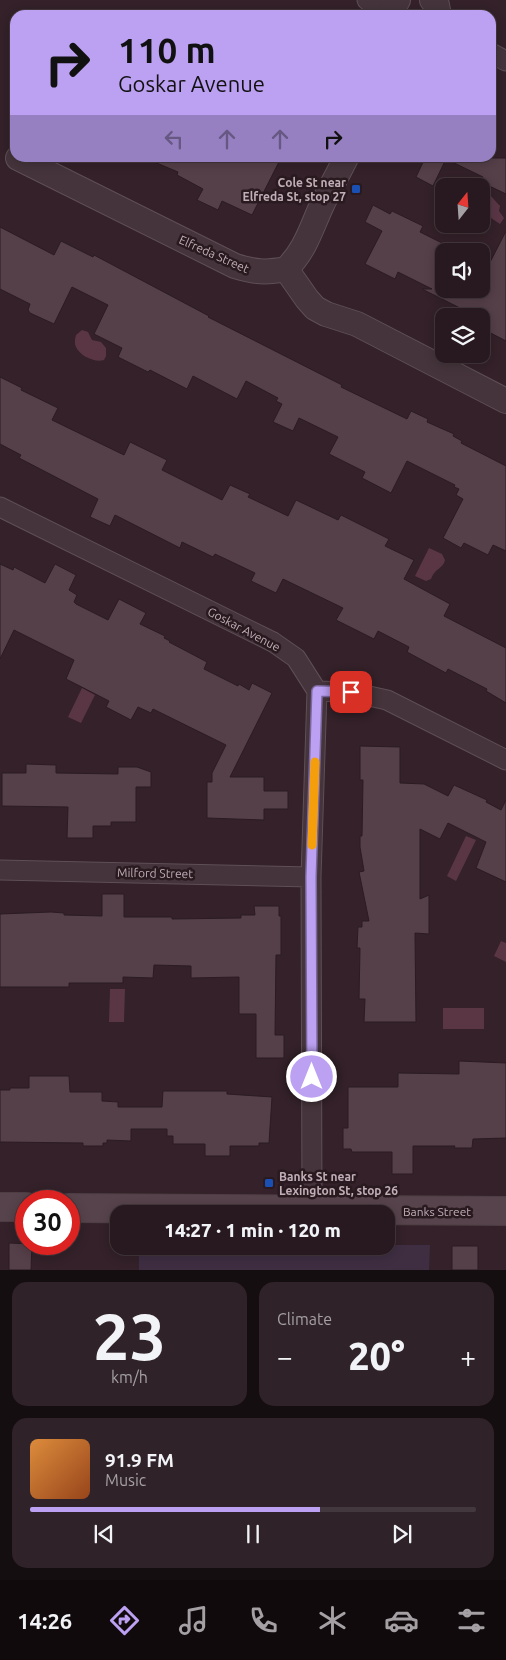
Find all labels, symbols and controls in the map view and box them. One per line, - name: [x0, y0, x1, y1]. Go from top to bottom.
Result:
- icon: right: [35, 30, 100, 95]
- text: 110 m: [118, 30, 216, 70]
- text: Goskar Avenue: [118, 71, 265, 96]
- icon: left: [160, 125, 188, 153]
- icon: ahead: [213, 125, 241, 153]
- icon: ahead: [266, 125, 294, 153]
- icon: right: [319, 125, 347, 153]
- place label: Cole St near Elfreda St, stop 27: [243, 176, 346, 203]
- north arrow: [435, 178, 490, 232]
- map controls: [435, 178, 490, 363]
- marker: Cole St near Elfreda St, stop 27: [350, 183, 362, 195]
- street label: Elfreda Street: [177, 233, 251, 275]
- button: sound: [435, 243, 490, 298]
- button: layers: [435, 308, 490, 363]
- street label: Goskar Avenue: [206, 604, 282, 654]
- pin: [330, 671, 372, 713]
- icon: arrive: [337, 678, 365, 706]
- street label: Milford Street: [117, 866, 193, 880]
- position arrow: [285, 1050, 337, 1102]
- place label: Banks St near Lexington St, stop 26: [279, 1170, 398, 1197]
- marker: Banks St near Lexington St, stop 26: [263, 1177, 275, 1189]
- speed limit sign: 30: [15, 1190, 80, 1255]
- street label: Banks Street: [403, 1205, 471, 1218]
- text: 14:27 · 1 min · 120 m: [164, 1219, 341, 1241]
- text: 23: [93, 1299, 166, 1372]
- text: Climate: [277, 1310, 332, 1328]
- text: 20°: [348, 1335, 405, 1377]
- text: −: [277, 1341, 293, 1372]
- text: +: [460, 1341, 476, 1372]
- text: km/h: [111, 1368, 148, 1386]
- text: 91.9 FM: [105, 1449, 174, 1471]
- text: Music: [105, 1471, 146, 1489]
- icon: previous: [90, 1520, 118, 1548]
- icon: pause: [239, 1520, 267, 1548]
- icon: next: [388, 1520, 416, 1548]
- icon: directions: [107, 1603, 142, 1638]
- icon: music: [176, 1603, 211, 1638]
- icon: phone: [246, 1603, 281, 1638]
- icon: climate: [315, 1603, 350, 1638]
- icon: car: [384, 1603, 419, 1638]
- icon: filters: [454, 1603, 489, 1638]
- text: 14:26: [17, 1608, 72, 1633]

